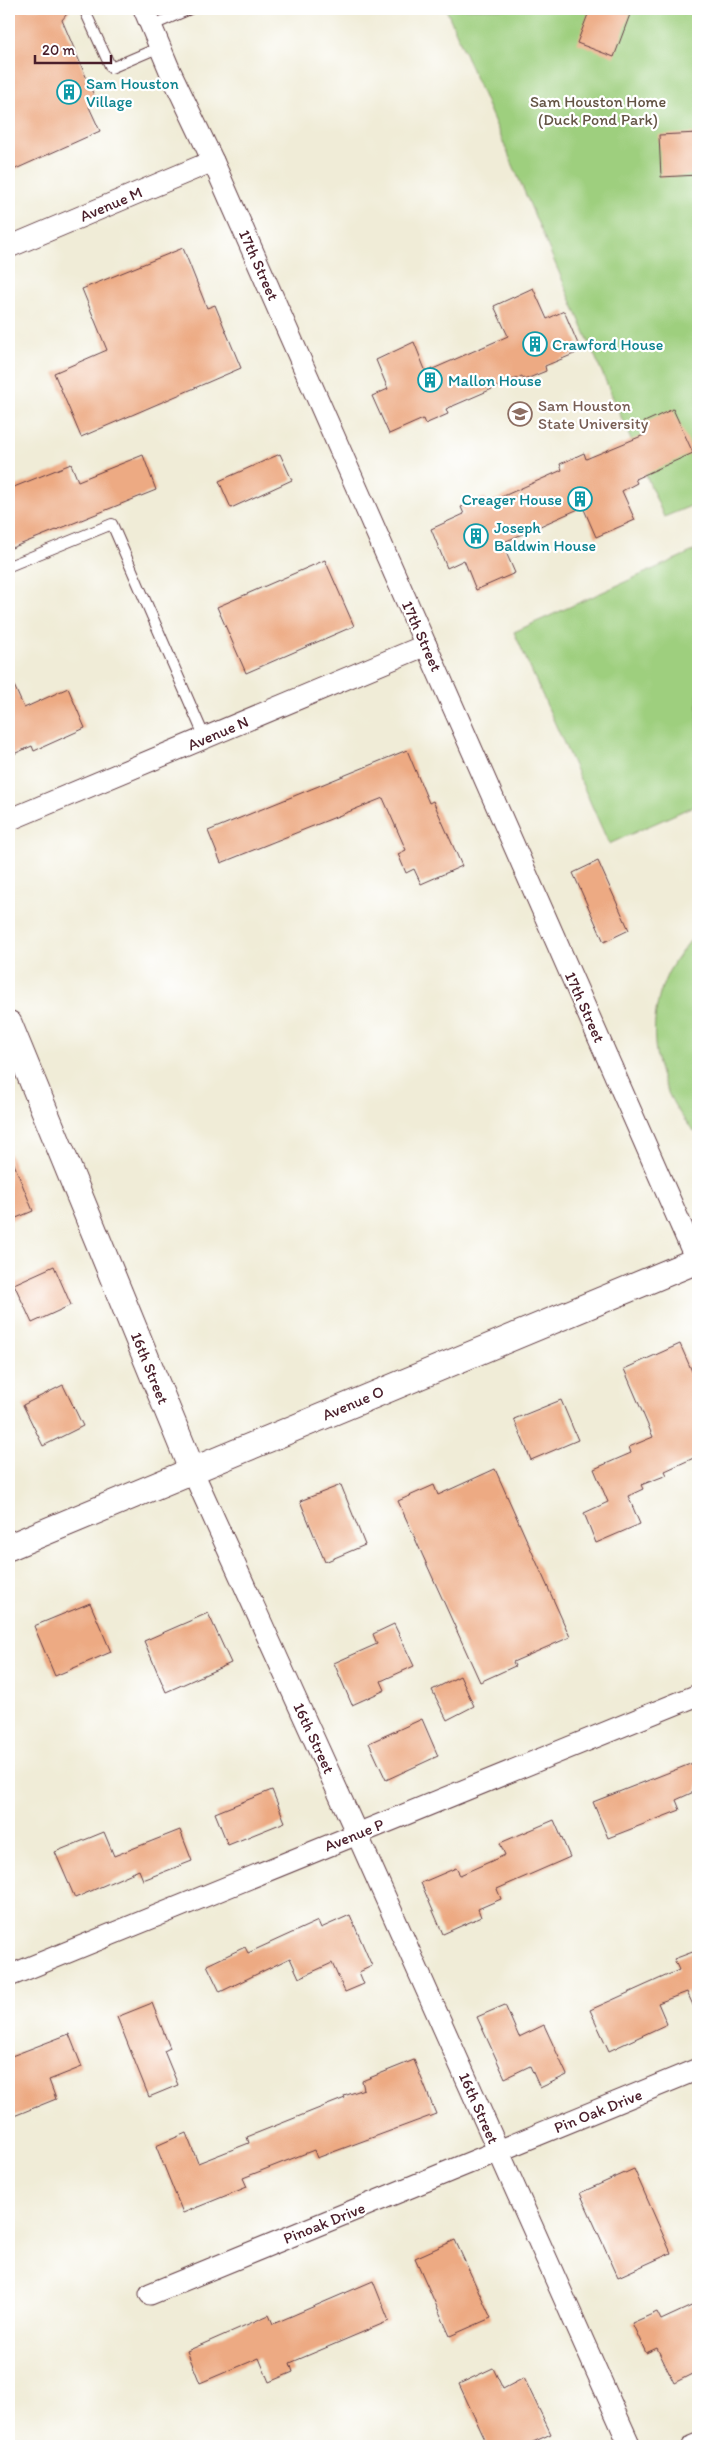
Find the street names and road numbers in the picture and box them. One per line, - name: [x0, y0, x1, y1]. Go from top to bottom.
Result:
- street label: Avenue M: [77, 182, 145, 226]
- street label: 17th Street: [235, 227, 283, 303]
- street label: 17th Street: [398, 598, 446, 674]
- street label: Avenue N: [185, 712, 251, 754]
- street label: 17th Street: [561, 969, 609, 1045]
- street label: 16th Street: [127, 1329, 173, 1407]
- street label: Avenue O: [319, 1382, 387, 1424]
- street label: 16th Street: [289, 1699, 339, 1777]
- street label: Avenue P: [321, 1814, 387, 1856]
- street label: 16th Street: [455, 2069, 503, 2147]
- street label: Pin Oak Drive: [551, 2085, 645, 2137]
- street label: Pinoak Drive: [280, 2198, 368, 2248]

